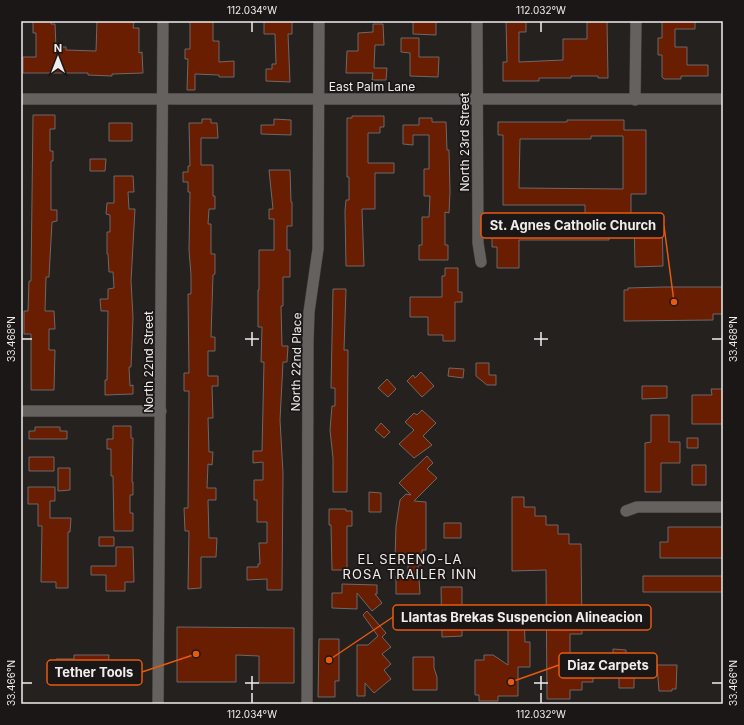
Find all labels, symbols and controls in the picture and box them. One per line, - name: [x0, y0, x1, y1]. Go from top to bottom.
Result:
- text: 112.034°W: [227, 4, 277, 16]
- text: 112.032°W: [516, 4, 566, 16]
- north arrow: [38, 38, 78, 78]
- text: N: [54, 41, 62, 55]
- street label: East Palm Lane: [329, 79, 415, 94]
- street label: North 23rd Street: [457, 92, 472, 191]
- callout: St. Agnes Catholic Church: [481, 213, 664, 238]
- text: St. Agnes Catholic Church: [490, 217, 656, 233]
- street label: North 22nd Street: [141, 311, 156, 413]
- street label: North 22nd Place: [288, 312, 304, 412]
- text: 33.468°N: [5, 316, 17, 362]
- text: 33.468°N: [727, 316, 739, 362]
- district label: EL SERENO-LA ROSA TRAILER INN: [343, 551, 477, 582]
- callout: Llantas Brekas Suspencion Alineacion: [393, 605, 651, 630]
- text: Llantas Brekas Suspencion Alineacion: [401, 609, 643, 625]
- callout: Diaz Carpets: [559, 653, 657, 678]
- text: Diaz Carpets: [567, 657, 649, 673]
- text: 33.466°N: [5, 660, 17, 706]
- callout: Tether Tools: [47, 660, 142, 685]
- text: 33.466°N: [727, 660, 739, 706]
- text: Tether Tools: [55, 664, 133, 680]
- text: 112.034°W: [227, 708, 277, 720]
- text: 112.032°W: [516, 708, 566, 720]

